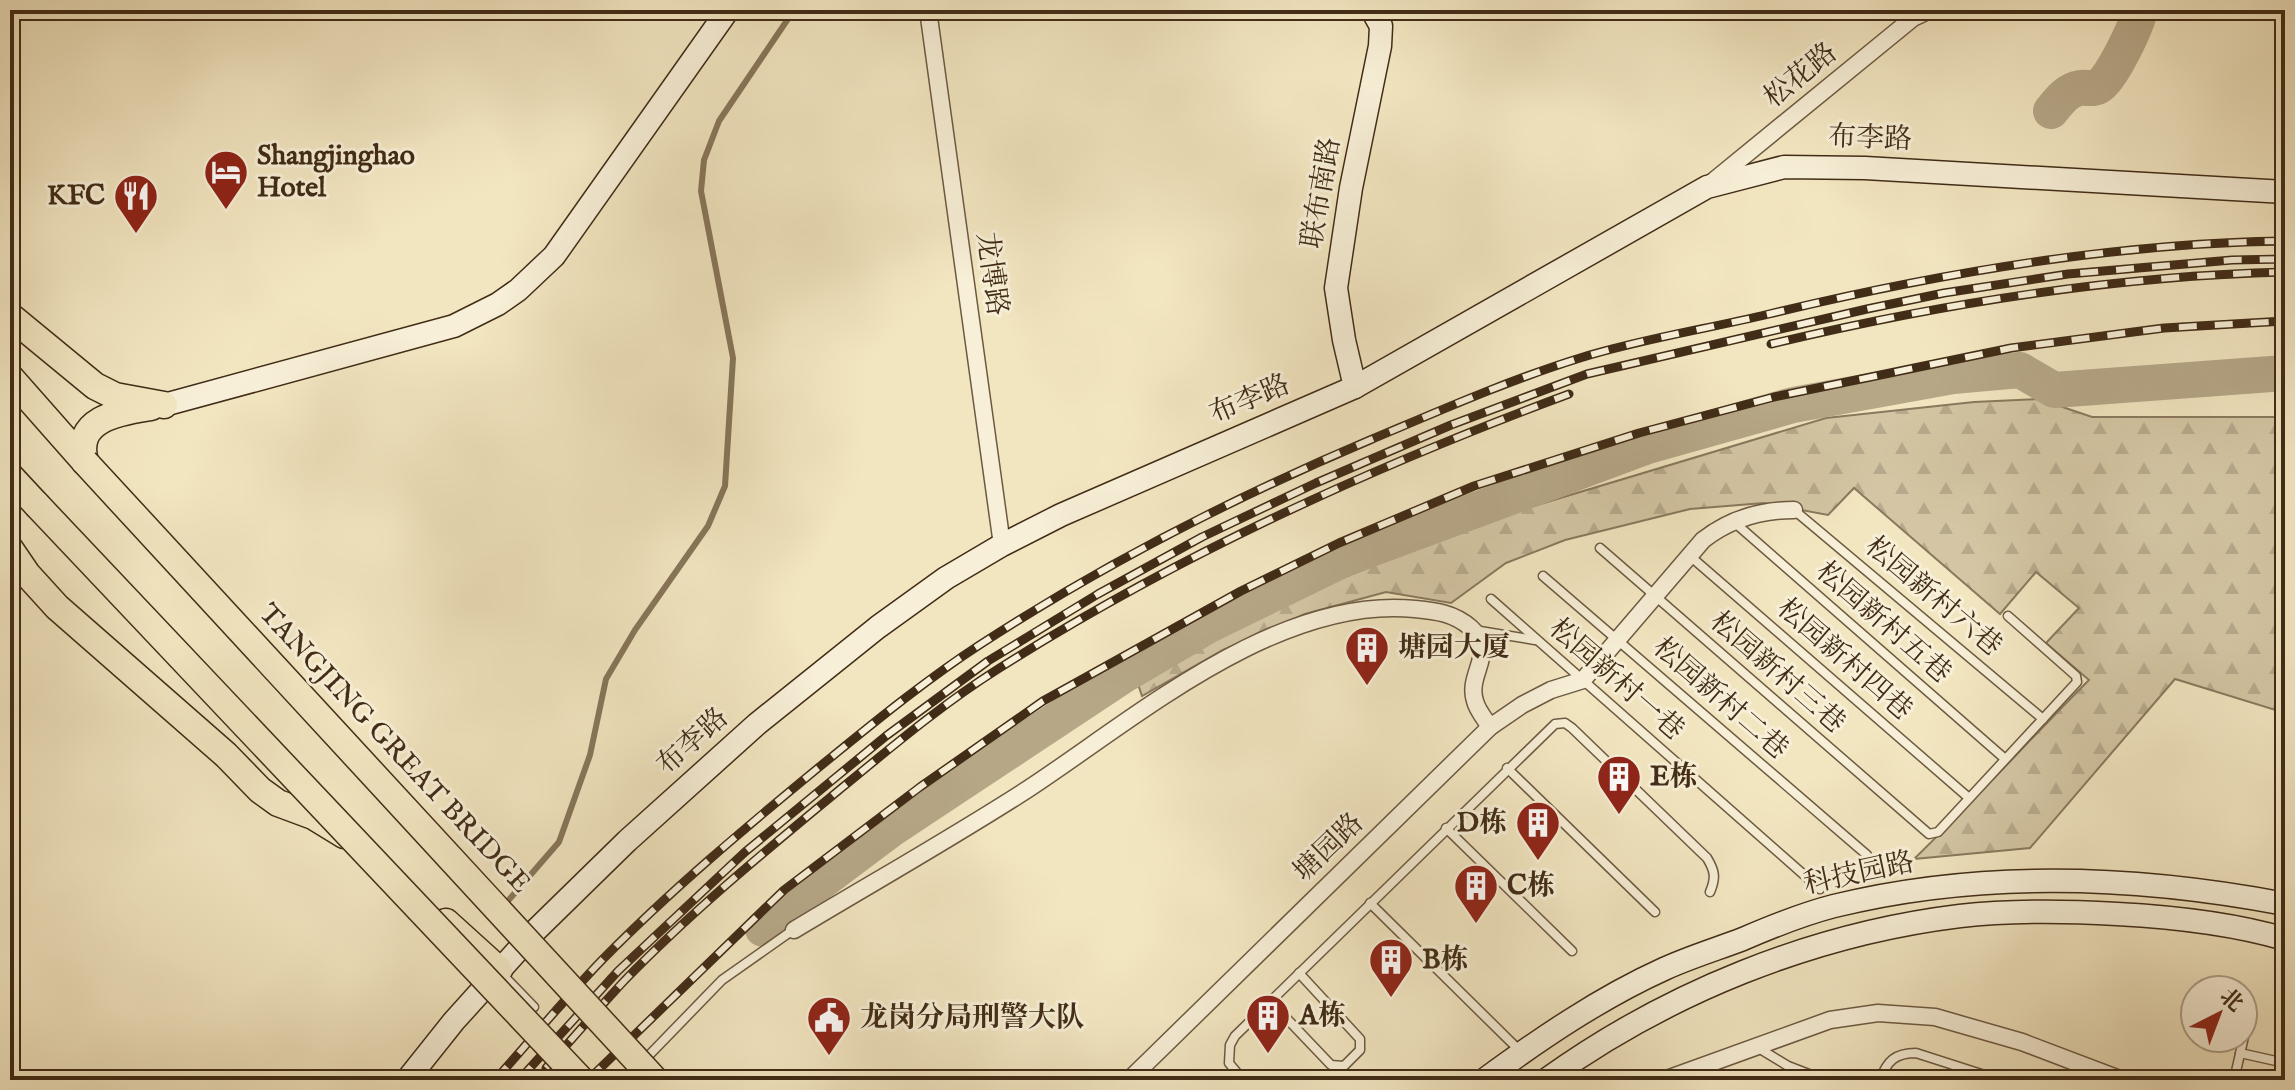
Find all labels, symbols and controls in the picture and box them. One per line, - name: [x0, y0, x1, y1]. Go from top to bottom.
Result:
- street label: 松花路: [1757, 36, 1845, 116]
- street label: 布李路: [1827, 120, 1913, 158]
- street label: 联布南路: [1295, 135, 1349, 251]
- place label: Shangjinghao Hotel: [257, 139, 415, 206]
- hotel icon: Shangjinghao Hotel: [202, 148, 250, 211]
- restaurant icon: KFC: [112, 172, 160, 235]
- place label: KFC: [47, 179, 105, 214]
- street label: 龙博路: [968, 230, 1014, 318]
- street label: 布李路: [1204, 367, 1296, 433]
- street label: 松园新村六巷: [1857, 530, 2009, 664]
- street label: 松园新村五巷: [1808, 555, 1958, 691]
- street label: 松园新村四巷: [1769, 592, 1919, 728]
- street label: TANGJING GREAT BRIDGE: [251, 597, 537, 901]
- street label: 松园新村三巷: [1702, 605, 1852, 741]
- street label: 松园新村一巷: [1541, 612, 1691, 748]
- building icon: 塘园大厦: [1343, 624, 1391, 687]
- place label: 塘园大厦: [1398, 631, 1510, 666]
- street label: 松园新村二巷: [1645, 631, 1795, 767]
- street label: 布李路: [650, 701, 736, 783]
- building icon: E栋: [1595, 753, 1643, 816]
- place label: E栋: [1650, 760, 1697, 795]
- building icon: D栋: [1514, 799, 1562, 862]
- street label: 塘园路: [1287, 806, 1371, 890]
- place label: D栋: [1457, 806, 1507, 841]
- street label: 科技园路: [1801, 845, 1917, 903]
- building icon: C栋: [1452, 862, 1500, 925]
- place label: C栋: [1507, 869, 1555, 904]
- building icon: B栋: [1367, 936, 1415, 999]
- place label: B栋: [1422, 943, 1469, 978]
- north arrow: [2179, 974, 2259, 1054]
- text: 北: [2213, 983, 2249, 1018]
- building icon: A栋: [1244, 992, 1292, 1055]
- public building icon: 龙岗分局刑警大队: [805, 994, 853, 1057]
- place label: A栋: [1298, 999, 1346, 1034]
- place label: 龙岗分局刑警大队: [860, 1001, 1084, 1036]

